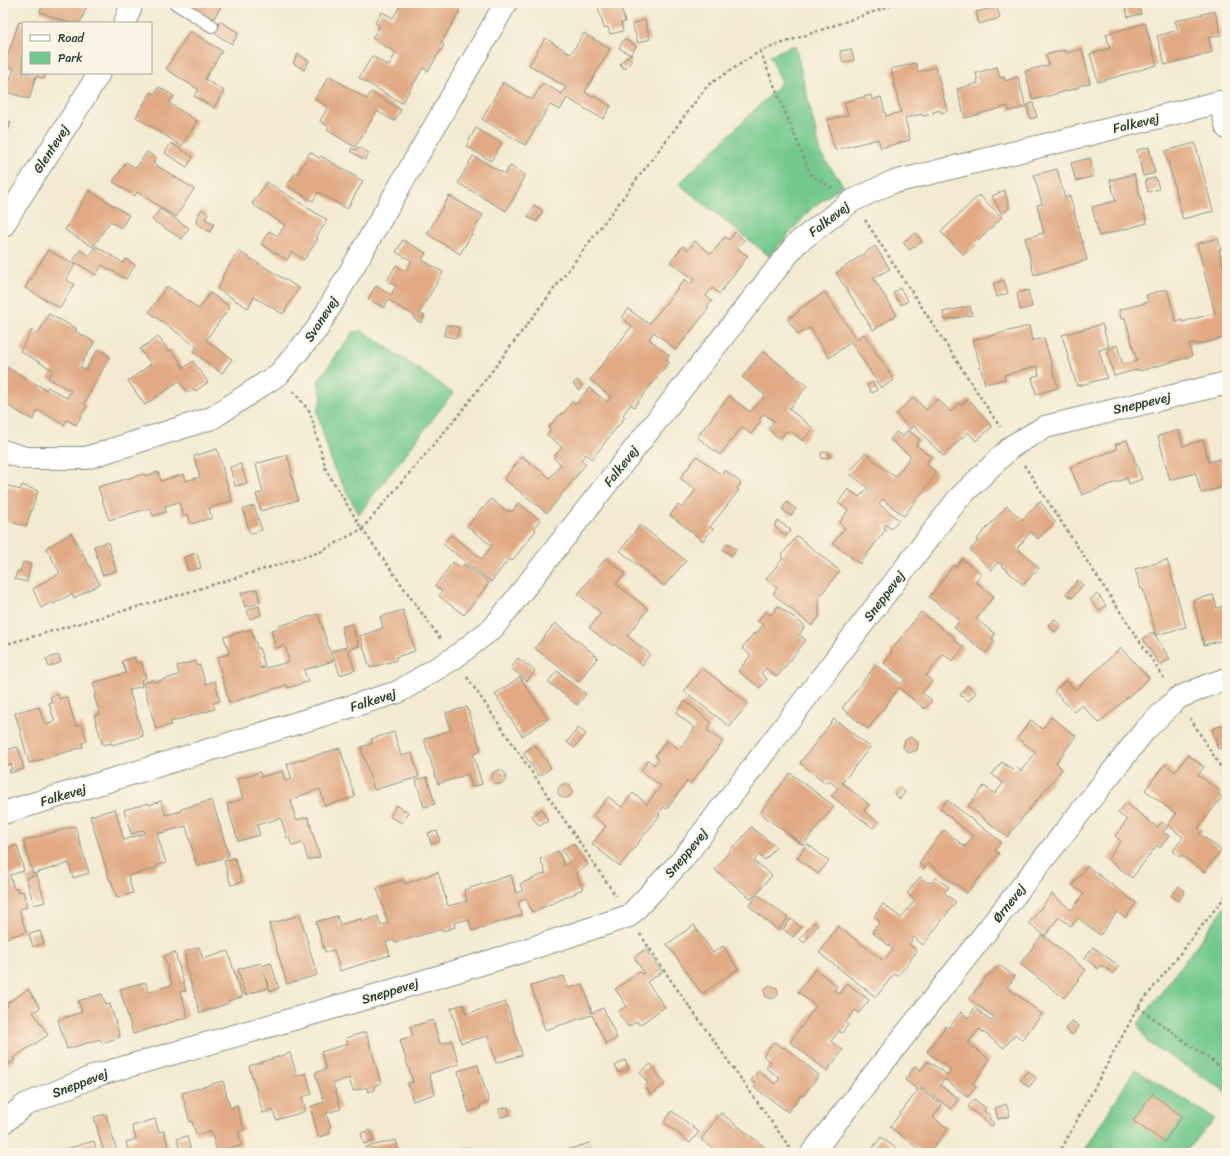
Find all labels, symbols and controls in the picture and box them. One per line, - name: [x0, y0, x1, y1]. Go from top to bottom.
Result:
- legend: [22, 22, 152, 74]
- text: Road: [58, 27, 85, 49]
- text: Park: [58, 47, 83, 69]
- street label: Falkevej: [1110, 106, 1163, 140]
- street label: Glentevej: [27, 119, 76, 178]
- street label: Falkevej: [803, 195, 855, 243]
- street label: Svanevej: [297, 291, 345, 347]
- street label: Sneppevej: [1111, 385, 1174, 421]
- street label: Falkevej: [597, 440, 645, 492]
- street label: Sneppevej: [857, 565, 911, 626]
- street label: Falkevej: [347, 681, 400, 718]
- street label: Falkevej: [37, 777, 90, 813]
- street label: Sneppevej: [658, 822, 714, 883]
- street label: Ørnevej: [986, 878, 1032, 928]
- street label: Sneppevej: [359, 971, 422, 1011]
- street label: Sneppevej: [48, 1061, 112, 1104]

